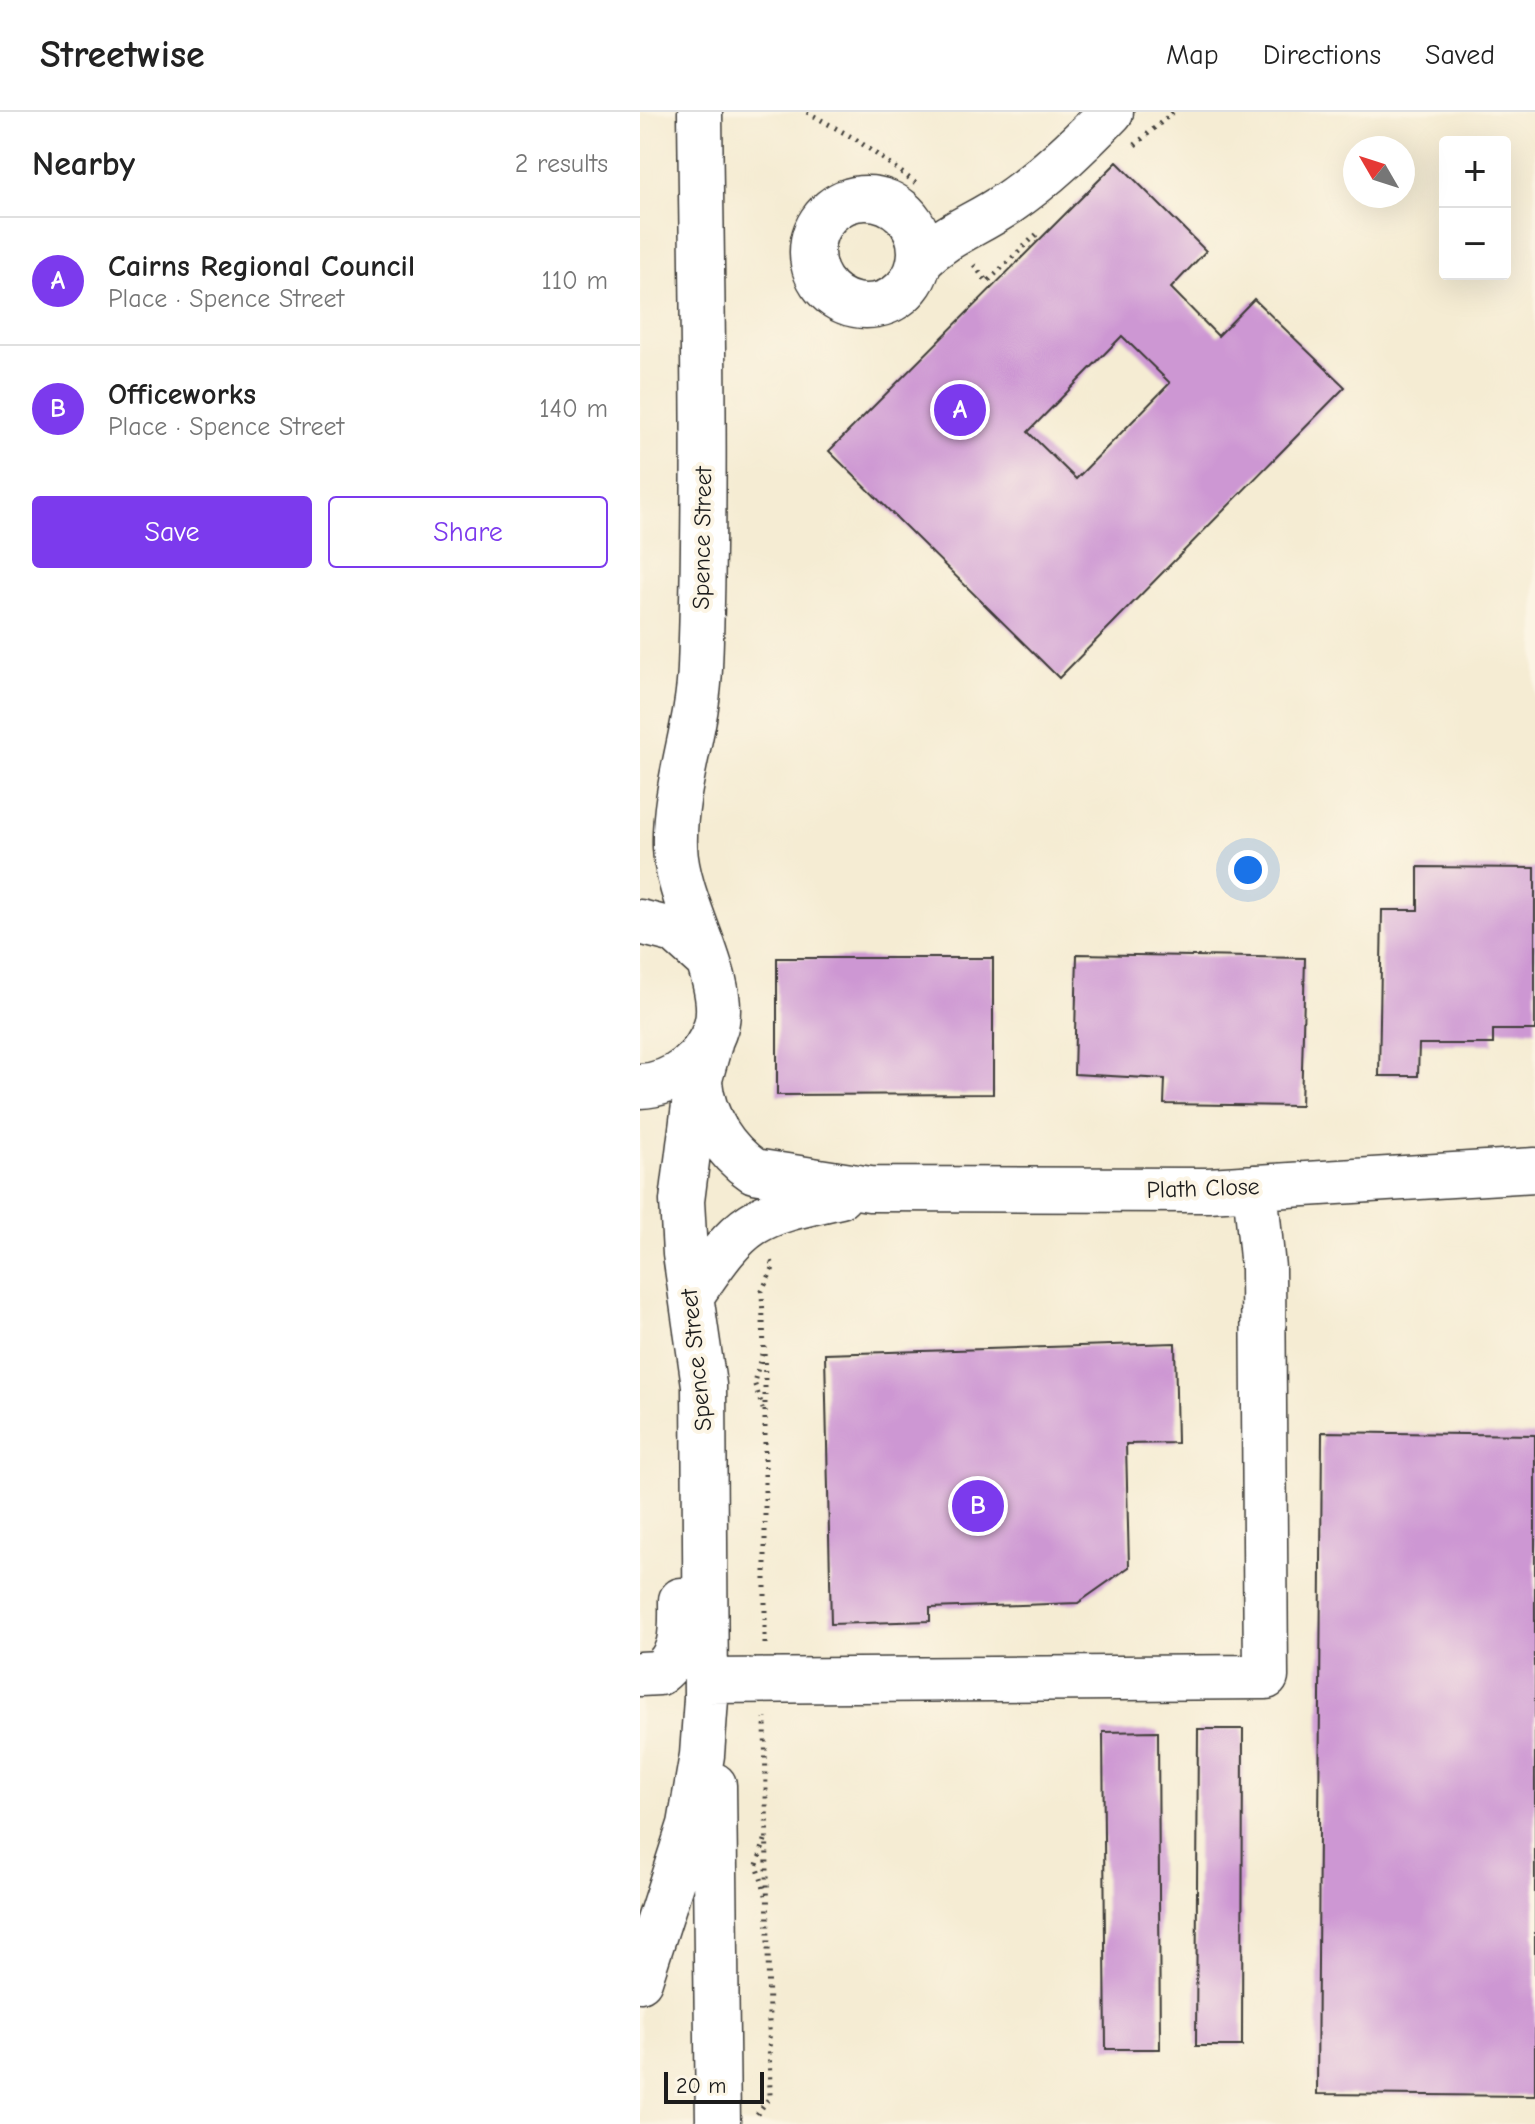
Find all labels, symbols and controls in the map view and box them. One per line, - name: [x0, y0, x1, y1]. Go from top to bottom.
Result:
- text: Streetwise: [40, 33, 205, 77]
- text: Map: [1166, 39, 1219, 71]
- text: Directions: [1263, 39, 1381, 71]
- text: Saved: [1425, 39, 1495, 71]
- north arrow: [1343, 136, 1415, 208]
- map controls: [1439, 136, 1511, 280]
- button: +: [1439, 136, 1511, 208]
- text: Nearby: [32, 144, 135, 184]
- text: 2 results: [515, 149, 608, 179]
- button: −: [1439, 208, 1511, 280]
- text: Cairns Regional Council: [108, 249, 415, 284]
- text: A: [51, 266, 65, 296]
- text: 110 m: [541, 266, 608, 296]
- text: Place · Spence Street: [108, 284, 344, 314]
- text: Officeworks: [108, 377, 256, 412]
- pin: A: [934, 380, 986, 440]
- text: B: [50, 394, 66, 424]
- text: 140 m: [539, 394, 608, 424]
- text: Place · Spence Street: [108, 412, 344, 442]
- street label: Spence Street: [687, 465, 717, 610]
- button: Save: [32, 496, 312, 568]
- button: Share: [328, 496, 608, 568]
- your location: [1228, 850, 1268, 890]
- street label: Plath Close: [1146, 1172, 1260, 1204]
- street label: Spence Street: [674, 1286, 717, 1433]
- pin: B: [952, 1476, 1004, 1536]
- scale bar: [664, 2068, 764, 2104]
- text: 20 m: [676, 2073, 726, 2099]

